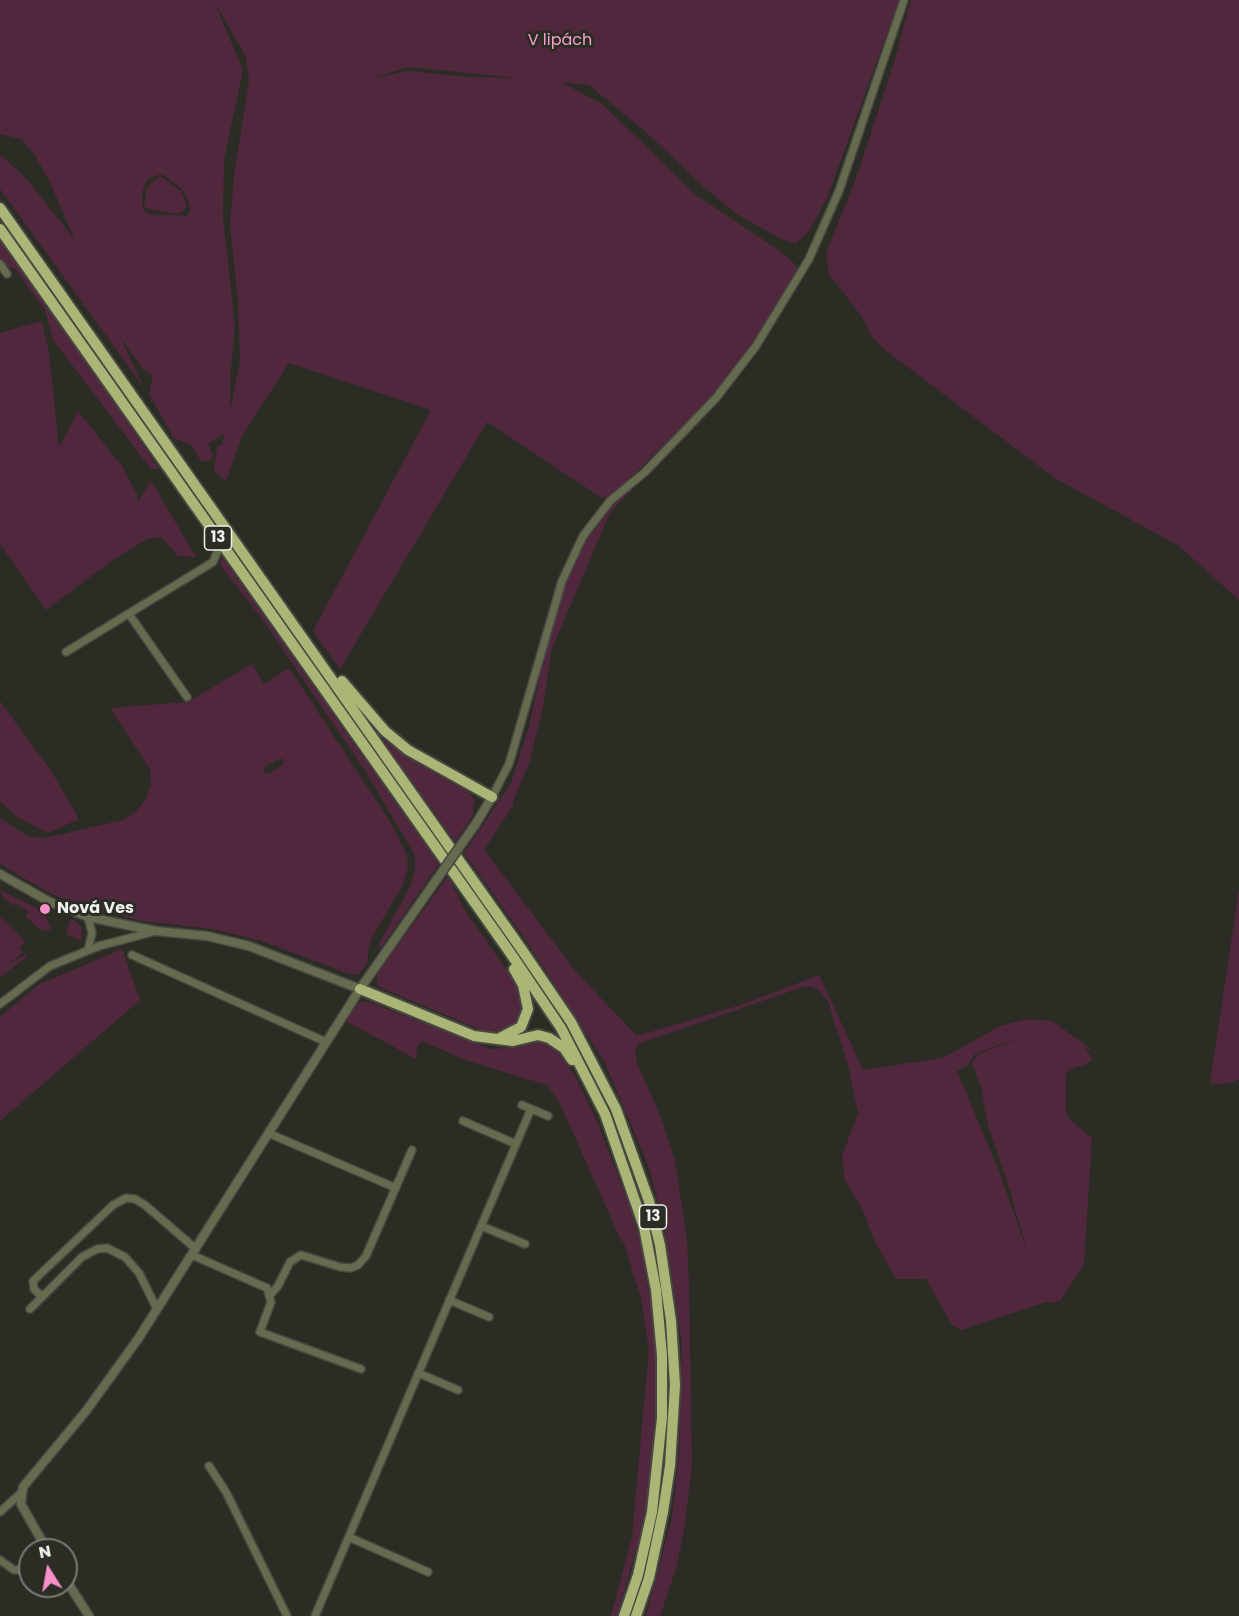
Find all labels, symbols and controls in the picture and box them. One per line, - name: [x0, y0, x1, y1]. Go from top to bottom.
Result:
- park label: V lipách: [528, 31, 592, 51]
- road number: 13: [204, 526, 232, 550]
- place label: Nová Ves: [57, 899, 134, 919]
- marker: Nová Ves: [38, 902, 52, 916]
- road number: 13: [640, 1205, 666, 1229]
- north arrow: [18, 1538, 78, 1598]
- text: N: [37, 1539, 53, 1564]

